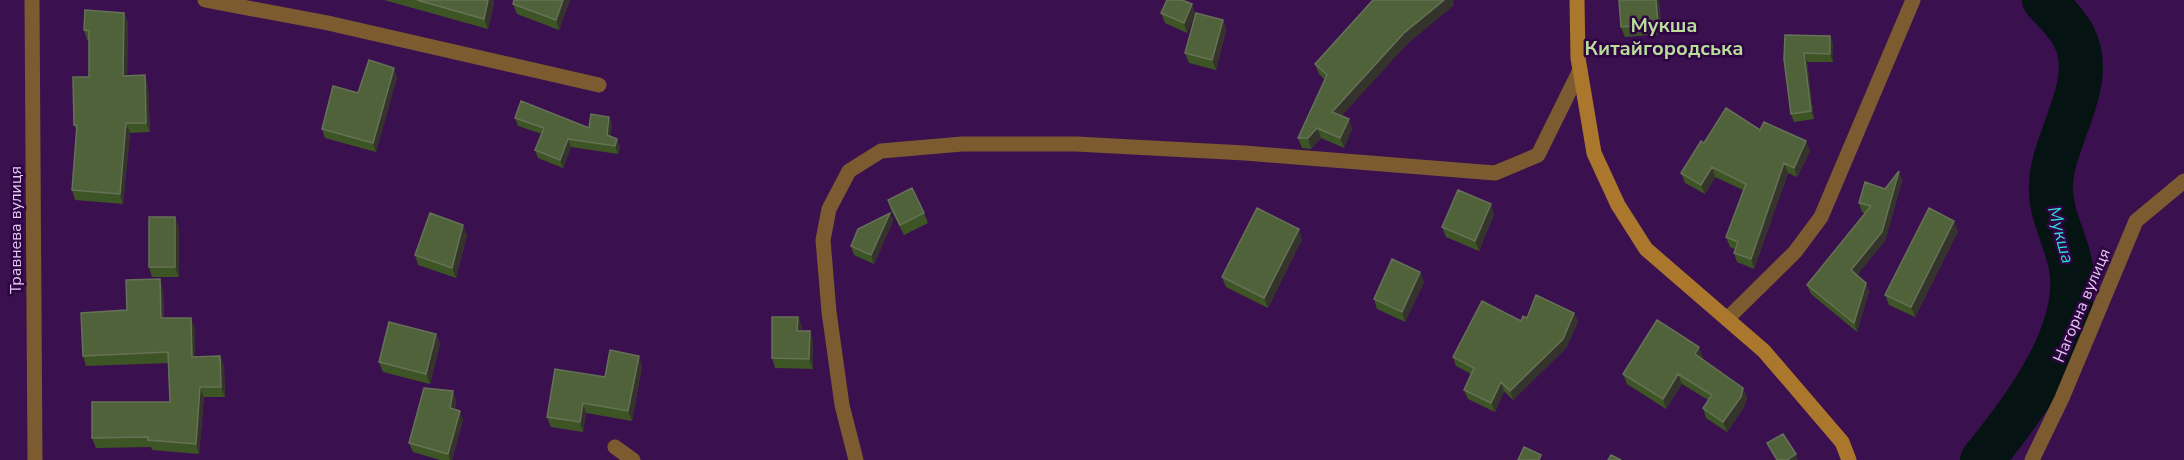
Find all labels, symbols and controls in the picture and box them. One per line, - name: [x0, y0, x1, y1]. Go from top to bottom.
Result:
- district label: Мукша Китайгородська: [1585, 12, 1743, 62]
- street label: Травнева вулиця: [5, 166, 27, 294]
- water label: Мукша: [2042, 204, 2080, 266]
- street label: Нагорна вулиця: [2048, 245, 2116, 366]

